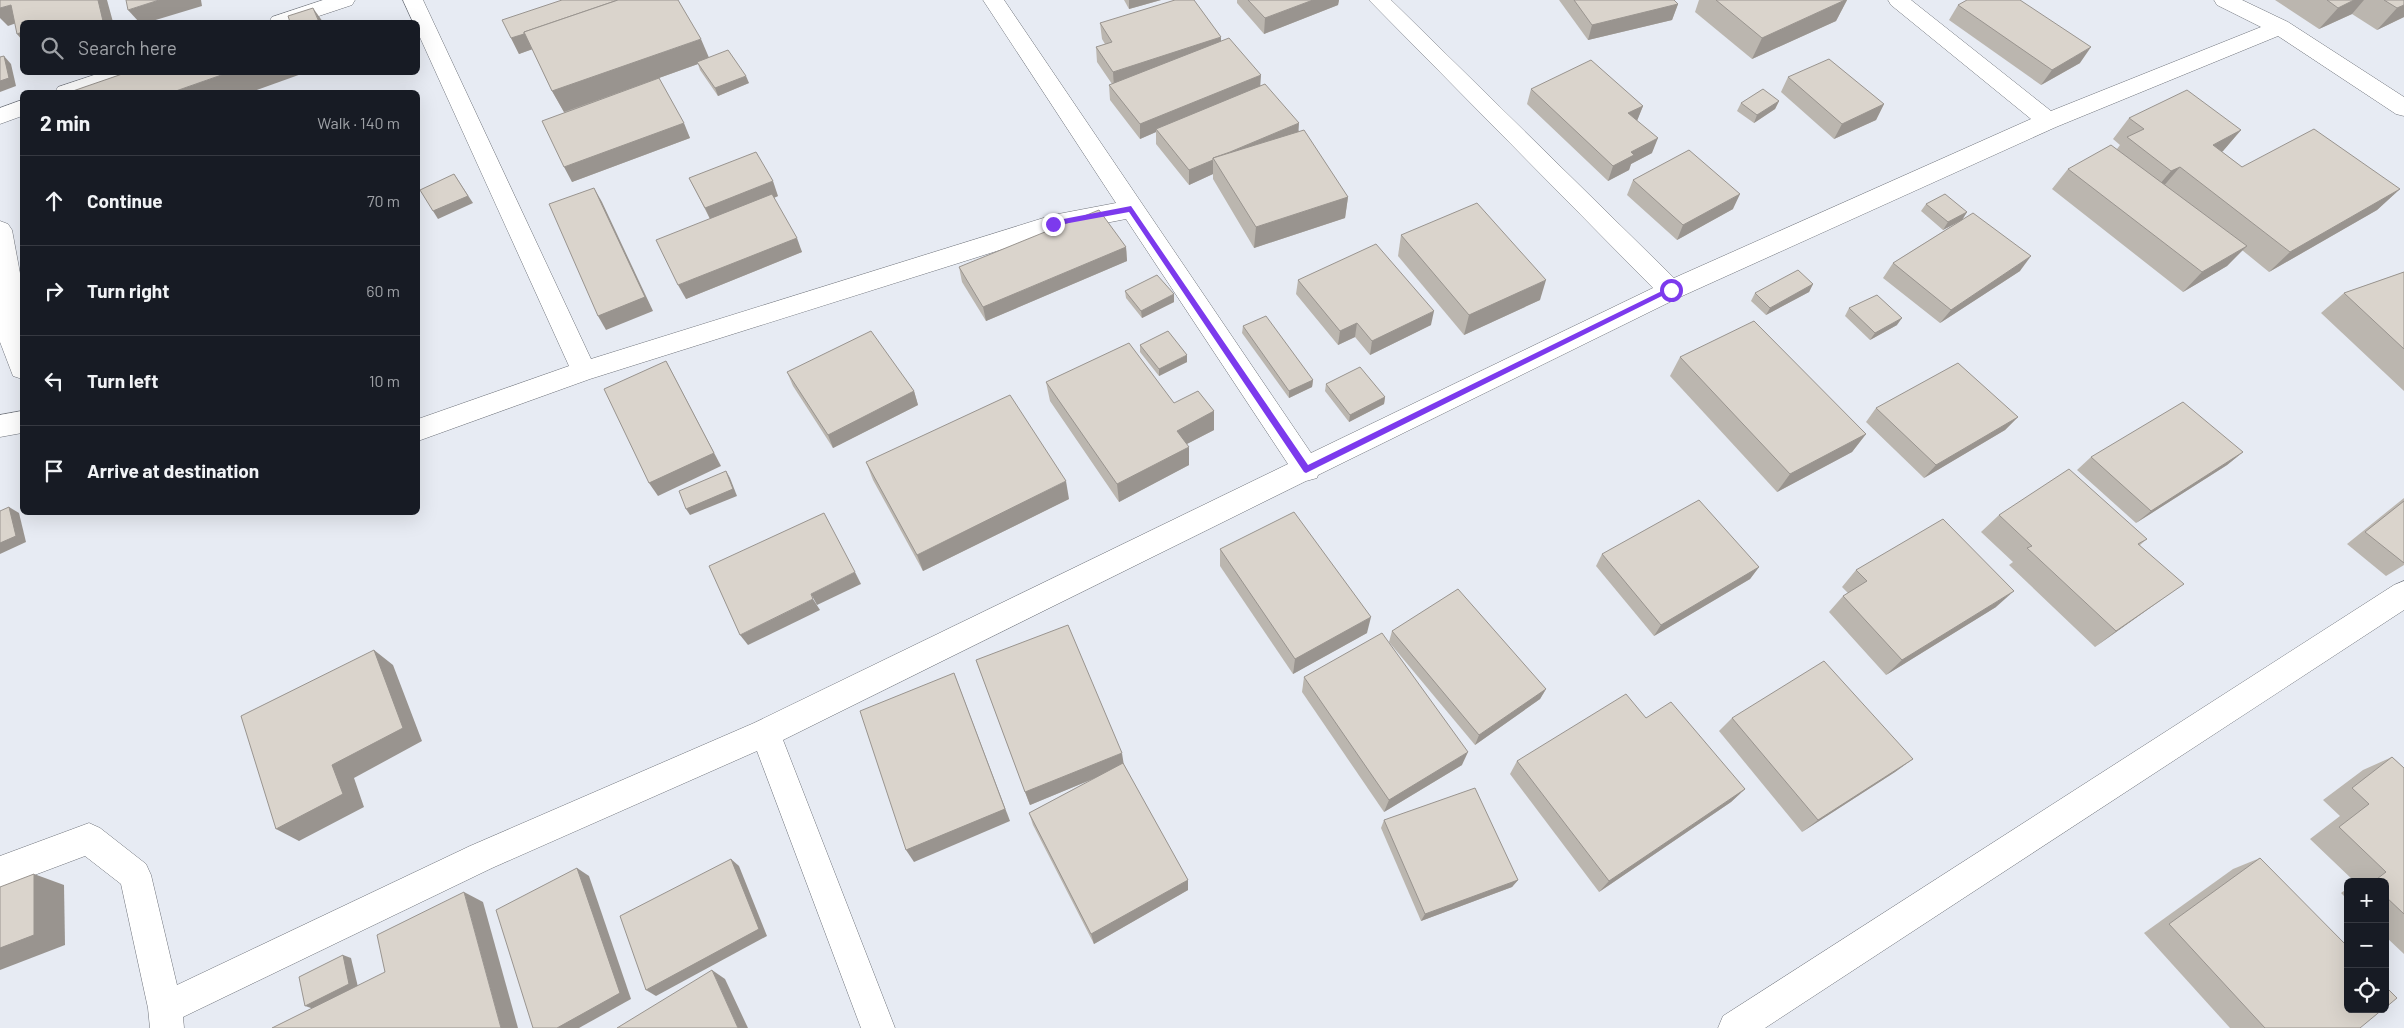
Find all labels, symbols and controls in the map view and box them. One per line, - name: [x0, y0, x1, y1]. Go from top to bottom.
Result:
- search box: [20, 20, 420, 75]
- icon: search: [38, 34, 66, 62]
- text: Search here: [78, 36, 177, 59]
- text: 2 min: [40, 110, 90, 135]
- text: Walk · 140 m: [317, 113, 400, 132]
- icon: ahead: [40, 187, 68, 215]
- text: Continue: [87, 189, 163, 212]
- text: 70 m: [367, 191, 400, 210]
- route end: [1042, 213, 1065, 236]
- icon: right: [40, 277, 68, 305]
- text: Turn right: [87, 279, 169, 302]
- route start: [1660, 279, 1683, 302]
- text: 60 m: [366, 281, 400, 300]
- icon: left: [40, 367, 68, 395]
- text: Turn left: [87, 369, 158, 392]
- text: 10 m: [369, 371, 400, 390]
- icon: arrive: [40, 457, 68, 485]
- text: Arrive at destination: [87, 459, 259, 482]
- map controls: [2344, 878, 2389, 1013]
- button: +: [2344, 878, 2389, 923]
- button: −: [2344, 923, 2389, 968]
- button: locate: [2344, 968, 2389, 1013]

